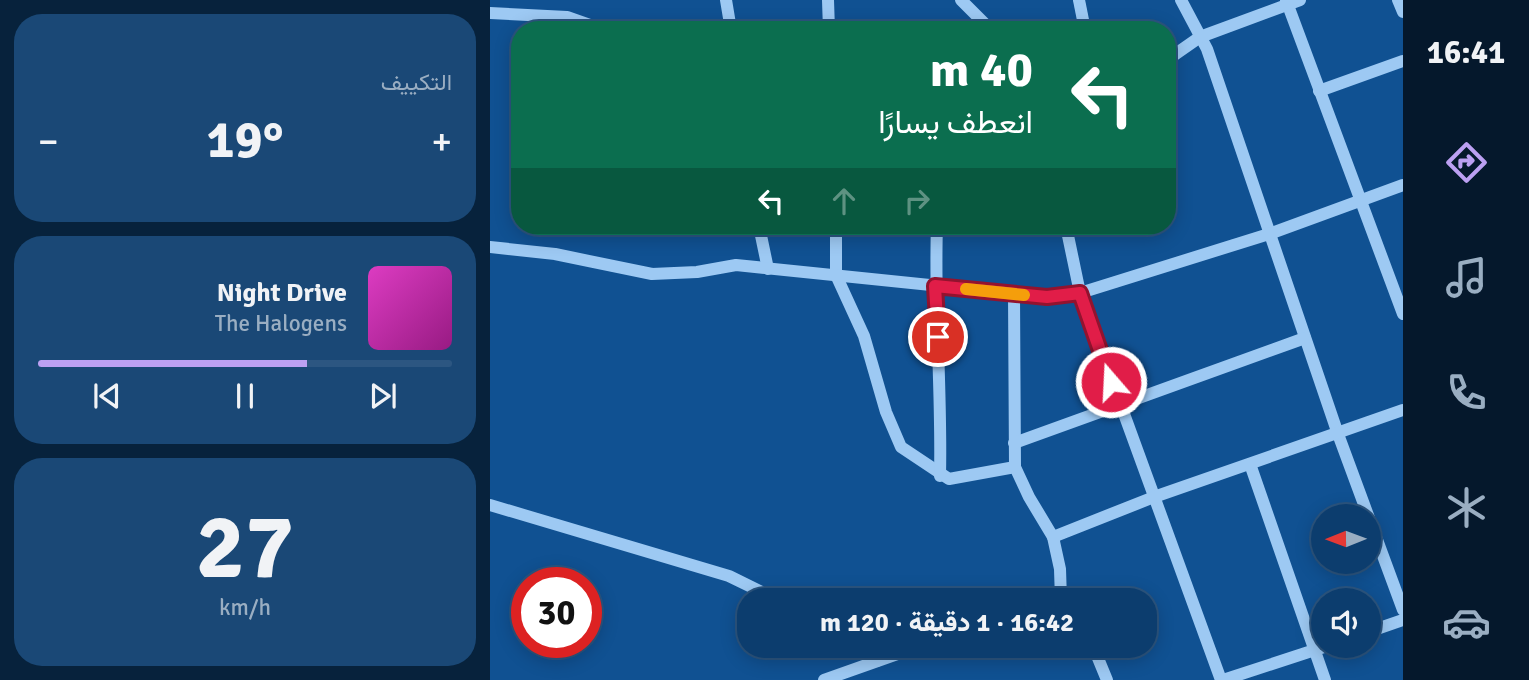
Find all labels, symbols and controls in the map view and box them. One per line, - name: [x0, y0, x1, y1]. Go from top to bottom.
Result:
- text: 16:41: [1427, 33, 1505, 72]
- text: 40 m: [930, 40, 1033, 100]
- icon: left: [1057, 49, 1148, 140]
- text: التكييف: [381, 68, 452, 97]
- text: انعطف يسارًا: [878, 103, 1033, 142]
- text: 19°: [207, 108, 283, 172]
- text: −: [38, 118, 59, 165]
- text: +: [431, 118, 452, 165]
- icon: directions: [1442, 138, 1491, 187]
- icon: left: [752, 182, 790, 220]
- icon: ahead: [825, 182, 863, 220]
- icon: right: [898, 182, 936, 220]
- icon: music: [1442, 253, 1491, 302]
- text: Night Drive: [217, 277, 347, 309]
- pin: [908, 307, 968, 367]
- text: The Halogens: [215, 309, 347, 338]
- icon: arrive: [919, 318, 957, 356]
- position arrow: [1074, 345, 1148, 419]
- icon: phone: [1442, 368, 1491, 417]
- icon: previous: [88, 377, 126, 415]
- icon: pause: [226, 377, 264, 415]
- icon: next: [364, 377, 402, 415]
- icon: climate: [1442, 483, 1491, 532]
- text: 27: [196, 491, 294, 604]
- north arrow: [1311, 504, 1381, 574]
- map controls: [1311, 504, 1381, 658]
- speed limit sign: 30: [511, 567, 602, 658]
- button: sound: [1311, 588, 1381, 658]
- text: km/h: [219, 593, 271, 622]
- icon: car: [1442, 598, 1491, 647]
- text: 16:42 · 1 دقيقة · 120 m: [820, 607, 1074, 639]

